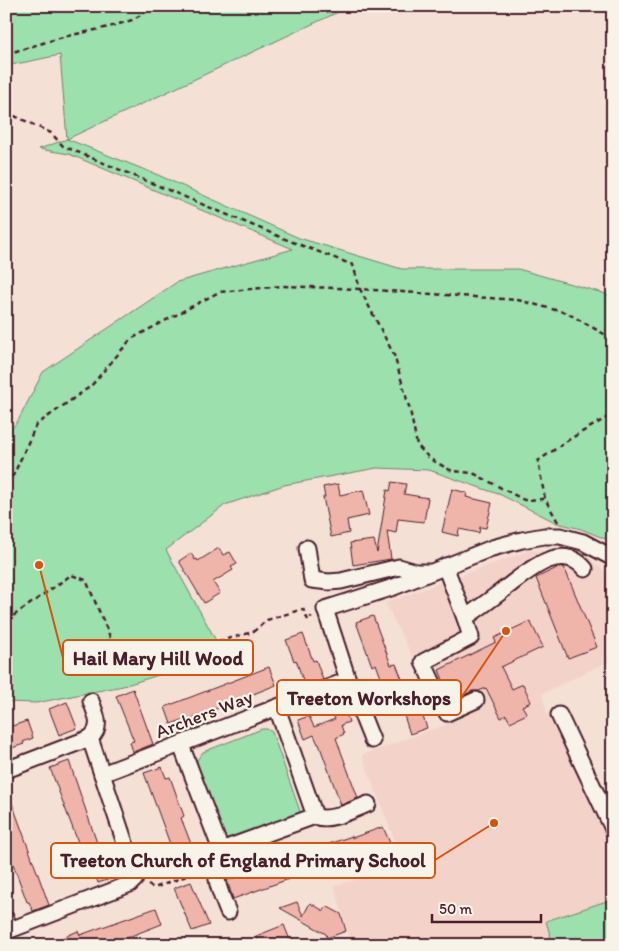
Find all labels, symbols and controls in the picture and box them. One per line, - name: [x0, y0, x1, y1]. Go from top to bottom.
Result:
- callout: Hail Mary Hill Wood: [63, 640, 253, 675]
- text: Hail Mary Hill Wood: [73, 646, 243, 671]
- callout: Treeton Workshops: [277, 680, 461, 715]
- street label: Archers Way: [152, 685, 256, 743]
- text: Treeton Workshops: [286, 686, 451, 711]
- callout: Treeton Church of England Primary School: [51, 843, 435, 878]
- text: Treeton Church of England Primary School: [59, 848, 426, 873]
- scale bar: [432, 891, 540, 923]
- text: 50 m: [439, 900, 472, 918]

